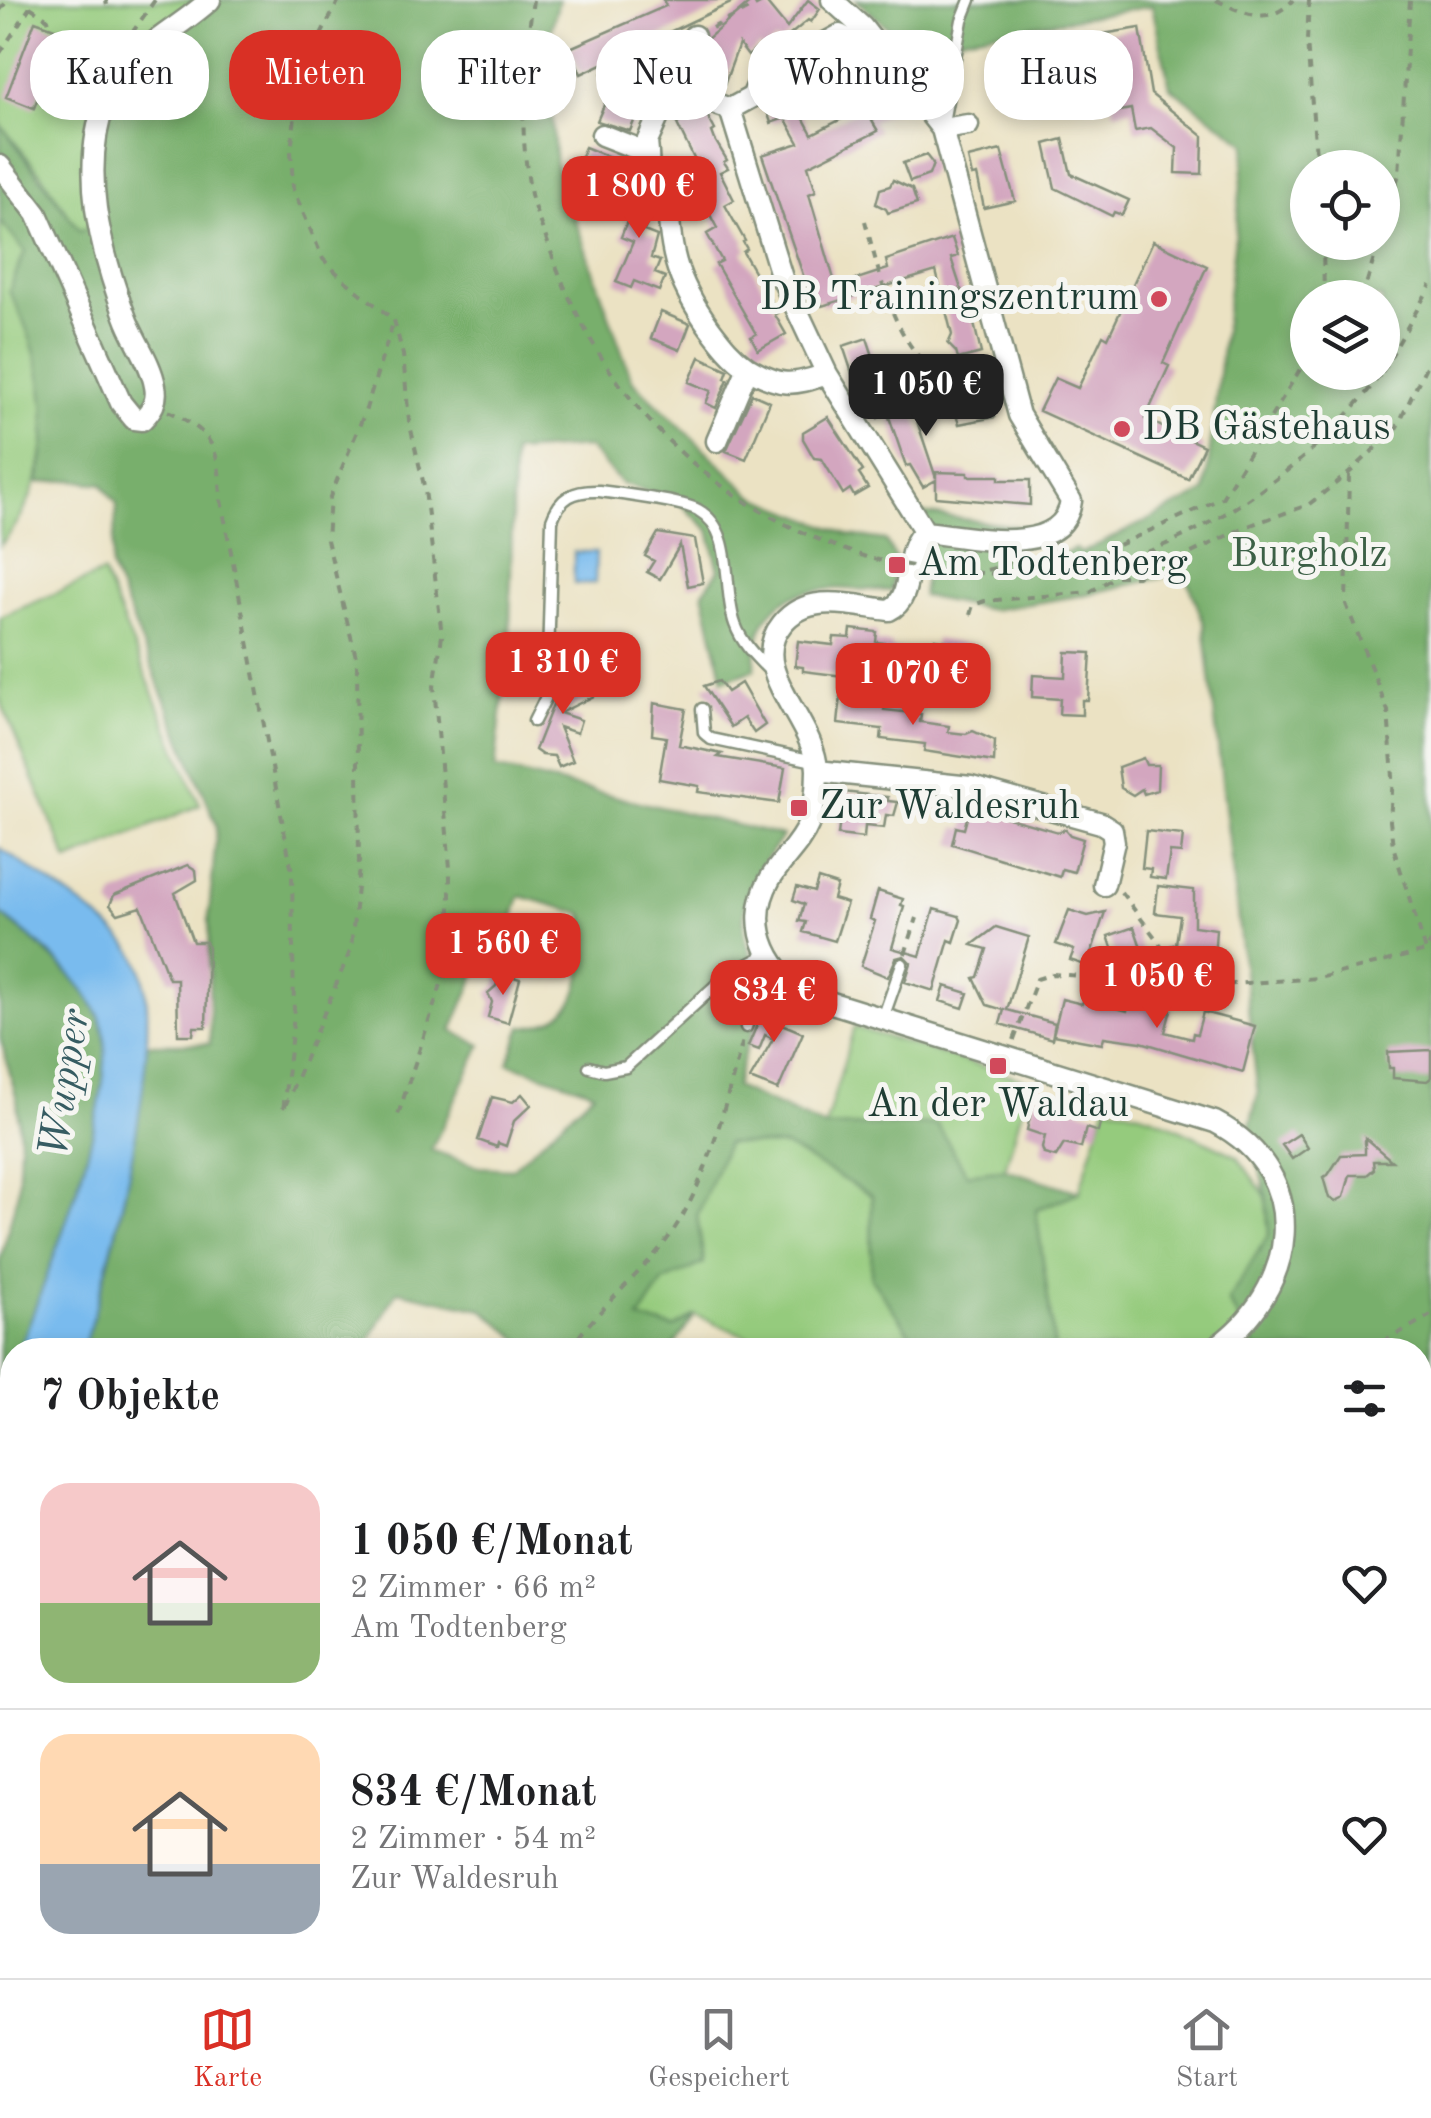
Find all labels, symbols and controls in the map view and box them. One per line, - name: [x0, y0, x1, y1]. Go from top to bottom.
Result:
- chip: Kaufen: [30, 30, 209, 120]
- chip: Mieten: [229, 30, 401, 120]
- chip: Filter: [421, 30, 576, 120]
- chip: Neu: [596, 30, 728, 120]
- chip: Wohnung: [748, 30, 964, 120]
- chip: Haus: [984, 30, 1133, 120]
- map controls: [1290, 150, 1400, 390]
- button: locate: [1290, 150, 1400, 260]
- pin: 1 800 €: [547, 156, 731, 241]
- text: 1 800 €: [584, 172, 694, 204]
- place label: DB Trainingszentrum: [759, 279, 1139, 319]
- button: layers: [1290, 280, 1400, 390]
- marker: DB Trainingszentrum: [1148, 288, 1170, 310]
- pin: 1 050 €: [834, 354, 1018, 439]
- text: 1 050 €: [871, 370, 981, 402]
- place label: DB Gästehaus: [1142, 409, 1391, 449]
- marker: DB Gästehaus: [1111, 418, 1133, 440]
- park label: Burgholz: [1231, 536, 1387, 576]
- place label: Am Todtenberg: [917, 545, 1188, 585]
- marker: Am Todtenberg: [886, 554, 908, 576]
- pin: 1 310 €: [471, 632, 655, 717]
- pin: 1 070 €: [821, 643, 1005, 728]
- text: 1 310 €: [508, 648, 618, 680]
- text: 1 070 €: [858, 659, 968, 691]
- place label: Zur Waldesruh: [819, 788, 1080, 828]
- marker: Zur Waldesruh: [788, 797, 810, 819]
- pin: 1 560 €: [411, 913, 595, 998]
- text: 1 560 €: [448, 929, 558, 961]
- pin: 1 050 €: [1065, 946, 1249, 1031]
- pin: 834 €: [704, 960, 844, 1045]
- text: 1 050 €: [1102, 962, 1212, 994]
- text: 834 €: [732, 976, 816, 1008]
- water label: Wupper: [34, 1006, 99, 1161]
- marker: An der Waldau: [987, 1055, 1009, 1077]
- place label: An der Waldau: [867, 1086, 1129, 1126]
- icon: filters: [1337, 1371, 1392, 1426]
- text: 7 Objekte: [40, 1377, 220, 1419]
- text: 1 050 €/Monat: [350, 1522, 633, 1564]
- icon: home: [120, 1523, 240, 1643]
- icon: heart: [1337, 1556, 1392, 1611]
- text: 2 Zimmer · 66 m²: [350, 1573, 596, 1605]
- text: Am Todtenberg: [350, 1613, 567, 1645]
- text: 834 €/Monat: [350, 1773, 597, 1815]
- icon: home: [120, 1774, 240, 1894]
- icon: heart: [1337, 1807, 1392, 1862]
- text: 2 Zimmer · 54 m²: [350, 1824, 596, 1856]
- text: Zur Waldesruh: [350, 1864, 559, 1896]
- tab: Karte: [193, 2002, 262, 2097]
- tab: Gespeichert: [648, 2002, 790, 2097]
- tab: Start: [1176, 2002, 1238, 2097]

